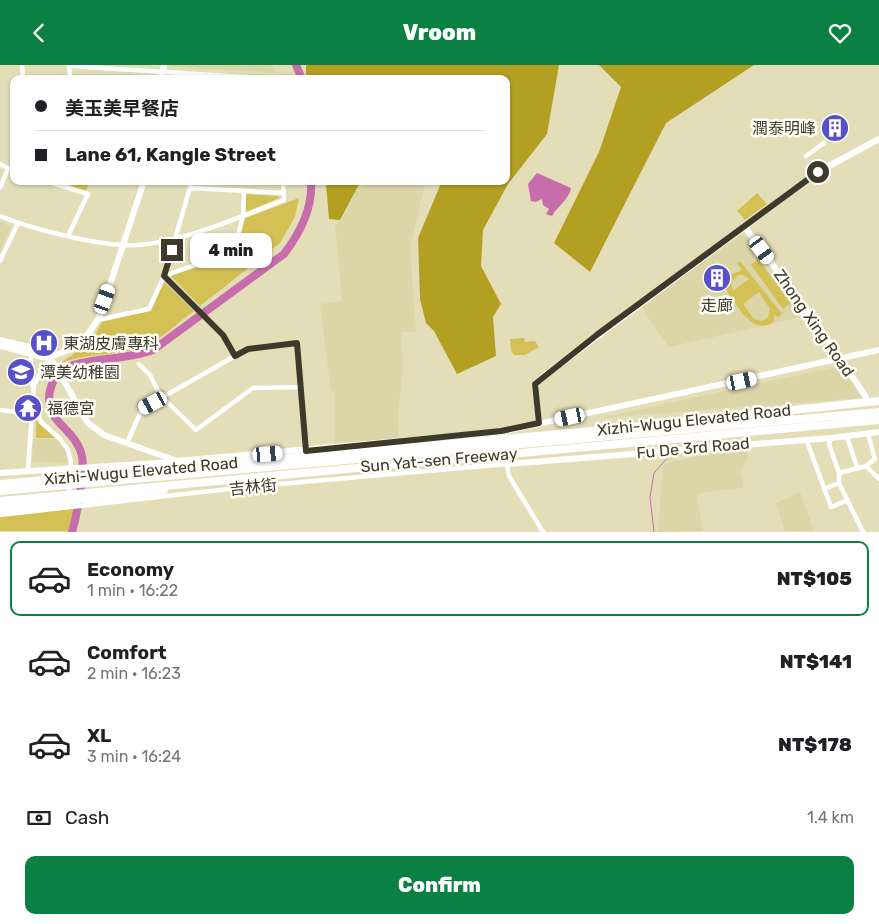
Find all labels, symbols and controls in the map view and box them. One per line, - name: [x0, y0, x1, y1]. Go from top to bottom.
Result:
- icon: back: [25, 19, 53, 47]
- text: Vroom: [403, 19, 476, 46]
- icon: heart: [826, 19, 854, 47]
- text: 美玉美早餐店: [65, 97, 179, 120]
- building icon: 潤泰明峰: [820, 113, 850, 143]
- place label: 潤泰明峰: [752, 119, 816, 138]
- text: Lane 61, Kangle Street: [65, 143, 276, 166]
- route start: [807, 161, 829, 183]
- callout: 4 min: [190, 233, 272, 267]
- car: [747, 233, 776, 267]
- route end: [161, 239, 183, 261]
- text: 4 min: [209, 241, 253, 260]
- building icon: 走廊: [702, 263, 732, 293]
- street label: Zhong Xing Road: [770, 266, 858, 380]
- car: [92, 282, 117, 316]
- place label: 走廊: [701, 296, 733, 315]
- hospital icon: 東湖皮膚專科: [29, 328, 59, 358]
- place label: 東湖皮膚專科: [63, 334, 159, 353]
- school or university icon: 潭美幼稚園: [6, 357, 36, 387]
- place label: 潭美幼稚園: [40, 363, 120, 382]
- car: [725, 371, 758, 391]
- car: [136, 389, 169, 417]
- temple icon: 福德宮: [13, 393, 43, 423]
- place label: 福德宮: [47, 399, 95, 418]
- street label: Xizhi-Wugu Elevated Road: [596, 400, 792, 440]
- car: [553, 407, 586, 427]
- street label: Fu De 3rd Road: [636, 434, 750, 462]
- street label: Sun Yat-sen Freeway: [360, 444, 519, 476]
- car: [252, 445, 283, 463]
- street label: Xizhi-Wugu Elevated Road: [43, 453, 239, 489]
- street label: 吉林街: [228, 475, 278, 499]
- icon: car: [27, 556, 72, 601]
- text: Economy: [87, 558, 174, 581]
- text: NT$105: [777, 567, 852, 590]
- text: 1 min · 16:22: [87, 581, 178, 600]
- icon: car: [27, 639, 72, 684]
- text: Comfort: [87, 641, 167, 664]
- text: NT$141: [780, 650, 852, 673]
- text: 2 min · 16:23: [87, 664, 181, 683]
- icon: car: [27, 722, 72, 767]
- text: XL: [87, 724, 111, 747]
- text: NT$178: [778, 733, 852, 756]
- text: 3 min · 16:24: [87, 747, 181, 766]
- icon: cash: [25, 804, 53, 832]
- text: Cash: [65, 806, 109, 829]
- text: 1.4 km: [807, 808, 854, 827]
- button: Confirm: [25, 856, 854, 914]

